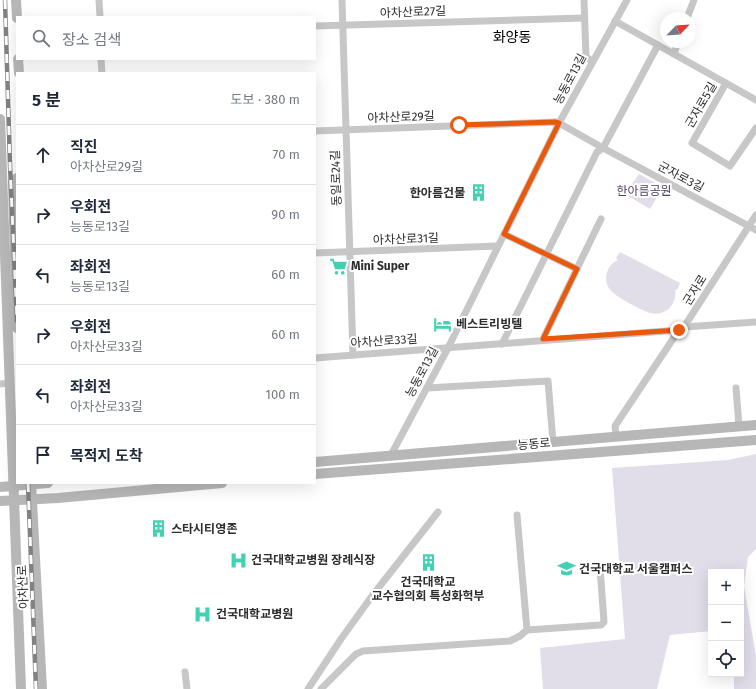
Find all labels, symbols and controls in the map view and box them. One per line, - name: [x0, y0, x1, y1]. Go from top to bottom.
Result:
- street label: 아차산로27길: [380, 4, 446, 20]
- north arrow: [660, 12, 696, 48]
- search box: [16, 16, 316, 60]
- icon: search: [30, 27, 52, 49]
- district label: 화양동: [493, 29, 531, 46]
- text: 장소 검색: [62, 31, 121, 49]
- street label: 능동로13길: [551, 51, 589, 107]
- street label: 군자로5길: [682, 80, 720, 130]
- text: 5 분: [32, 90, 61, 111]
- text: 도보 · 380 m: [231, 92, 300, 107]
- street label: 아차산로29길: [367, 109, 435, 125]
- route start: [450, 116, 468, 134]
- text: 직진: [70, 138, 98, 156]
- icon: ahead: [32, 144, 54, 166]
- text: 70 m: [273, 147, 300, 162]
- street label: 동일로24길: [328, 150, 344, 206]
- text: 아차산로29길: [70, 159, 143, 174]
- street label: 군자로3길: [656, 159, 706, 195]
- building icon: 한아름건물: [468, 183, 488, 203]
- park label: 한아름공원: [616, 184, 672, 198]
- place label: 한아름건물: [410, 186, 465, 200]
- text: 우회전: [70, 198, 111, 216]
- icon: right: [32, 204, 54, 226]
- text: 90 m: [271, 207, 300, 222]
- text: 능동로13길: [70, 219, 130, 234]
- street label: 아차산로31길: [373, 231, 439, 247]
- supermarket icon: Mini Super: [328, 256, 348, 276]
- text: 좌회전: [70, 258, 111, 276]
- place label: Mini Super: [351, 259, 409, 273]
- icon: left: [32, 264, 54, 286]
- text: 60 m: [271, 267, 300, 282]
- street label: 군자로: [680, 272, 710, 308]
- text: 능동로13길: [70, 279, 130, 294]
- hotel icon: 베스트리빙텔: [433, 314, 453, 334]
- place label: 베스트리빙텔: [456, 317, 522, 331]
- text: 우회전: [70, 318, 111, 336]
- route end: [670, 321, 688, 339]
- icon: right: [32, 324, 54, 346]
- text: 60 m: [271, 327, 300, 342]
- street label: 아차산로33길: [350, 332, 418, 350]
- text: 아차산로33길: [70, 339, 143, 354]
- street label: 능동로13길: [403, 344, 441, 400]
- text: 좌회전: [70, 378, 111, 396]
- icon: left: [32, 384, 54, 406]
- text: 100 m: [265, 387, 300, 402]
- text: 아차산로33길: [70, 399, 143, 414]
- street label: 능동로: [517, 436, 551, 452]
- icon: arrive: [32, 444, 54, 466]
- text: 목적지 도착: [70, 447, 143, 465]
- building icon: 스타시티영존: [148, 519, 168, 539]
- place label: 스타시티영존: [171, 522, 237, 536]
- hospital icon: 건국대학교병원 장례식장: [228, 550, 248, 570]
- place label: 건국대학교병원 장례식장: [251, 553, 375, 567]
- building icon: 건국대학교 교수협의회 특성화헉부: [418, 553, 438, 573]
- school or university icon: 건국대학교 서울캠퍼스: [556, 559, 576, 579]
- place label: 건국대학교 서울캠퍼스: [579, 562, 692, 576]
- street label: 아차산로: [15, 565, 31, 609]
- map controls: [708, 569, 744, 677]
- button: +: [708, 569, 744, 605]
- place label: 건국대학교 교수협의회 특성화헉부: [371, 575, 485, 603]
- hospital icon: 건국대학교병원: [193, 604, 213, 624]
- button: −: [708, 605, 744, 641]
- place label: 건국대학교병원: [216, 607, 293, 621]
- button: locate: [708, 641, 744, 677]

